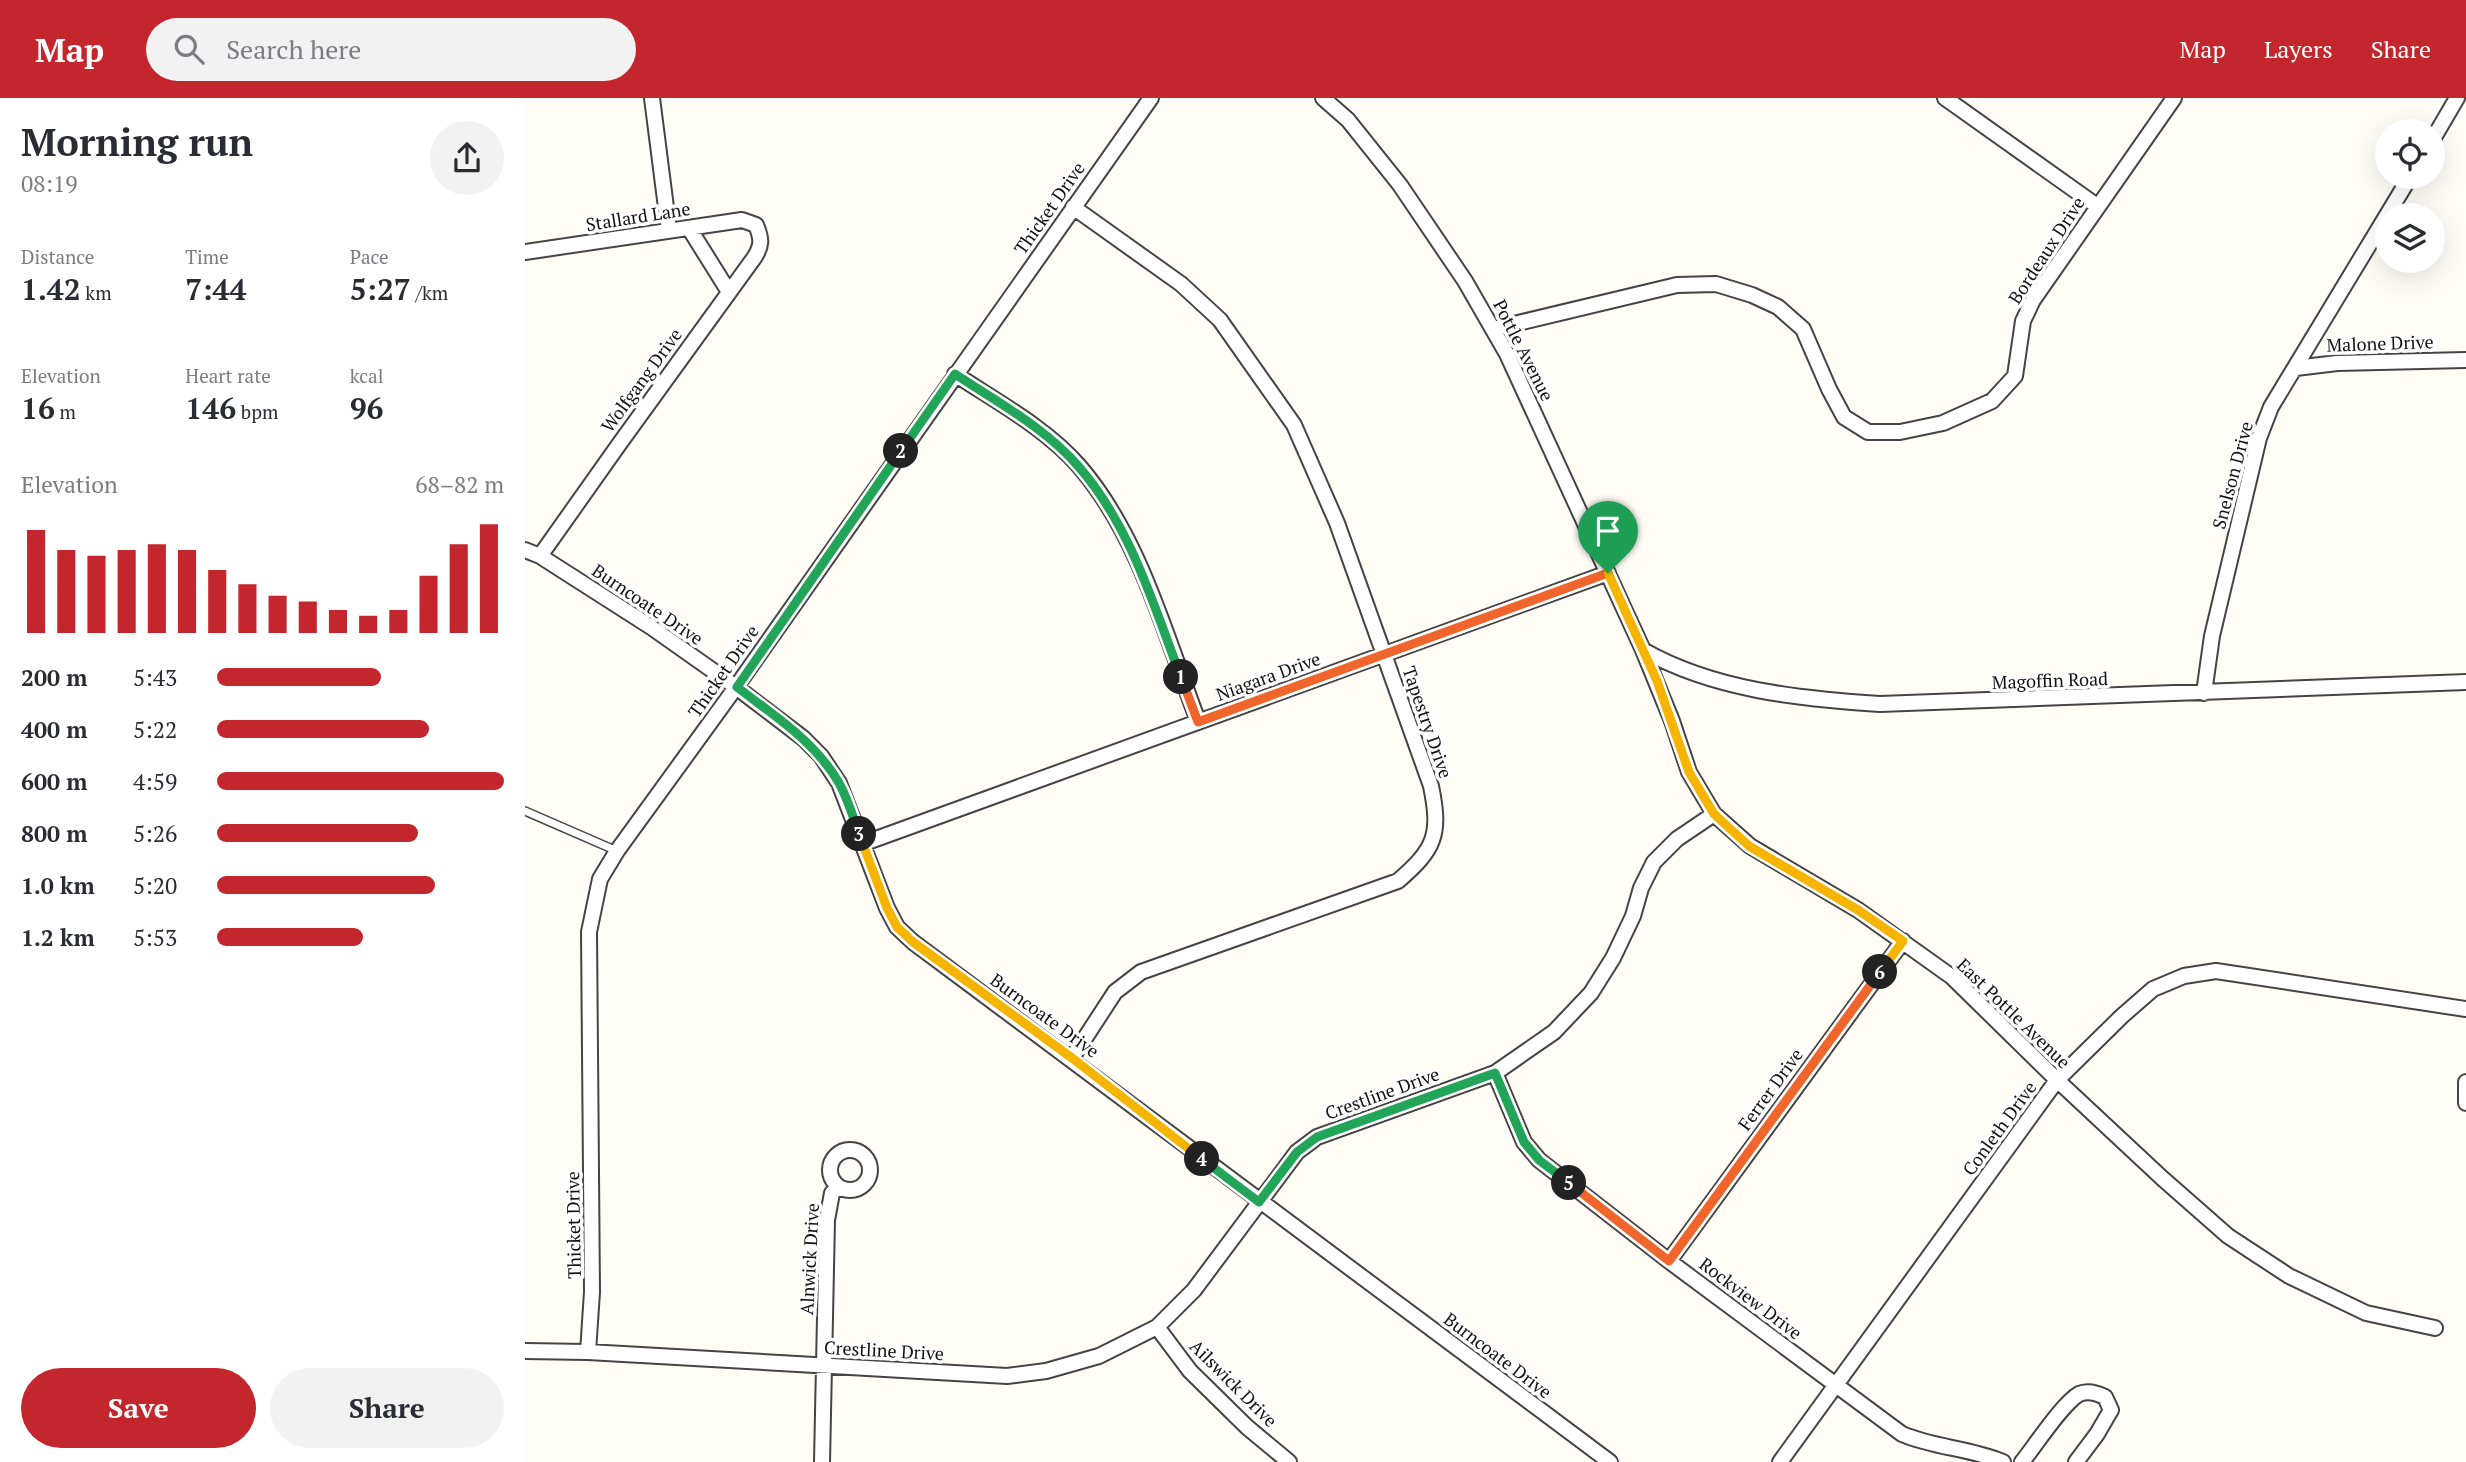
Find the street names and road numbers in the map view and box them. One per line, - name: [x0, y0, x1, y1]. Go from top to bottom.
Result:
- street label: Thicket Drive: [1008, 157, 1090, 259]
- street label: Bordeaux Drive: [2002, 192, 2090, 308]
- street label: Stallard Lane: [584, 196, 692, 236]
- street label: Pottle Avenue: [1488, 295, 1560, 405]
- street label: Wolfgang Drive: [595, 323, 687, 437]
- street label: Malone Drive: [2326, 329, 2434, 357]
- street label: Snelson Drive: [2206, 418, 2258, 532]
- street label: Burncoate Drive: [588, 558, 708, 650]
- street label: Thicket Drive: [682, 620, 764, 722]
- street label: Niagara Drive: [1212, 646, 1324, 706]
- street label: Tapestry Drive: [1398, 663, 1458, 781]
- street label: Magoffin Road: [1991, 666, 2109, 694]
- street label: East Pottle Avenue: [1952, 953, 2076, 1073]
- street label: Burncoate Drive: [986, 967, 1104, 1063]
- street label: Ferrer Drive: [1732, 1043, 1808, 1135]
- street label: Crestline Drive: [1322, 1061, 1442, 1125]
- street label: Conleth Drive: [1957, 1076, 2041, 1180]
- street label: Thicket Drive: [560, 1171, 586, 1279]
- street label: Alnwick Drive: [794, 1202, 824, 1316]
- street label: Rockview Drive: [1695, 1251, 1807, 1345]
- street label: Burncoate Drive: [1439, 1307, 1557, 1403]
- street label: Ailswick Drive: [1185, 1334, 1283, 1432]
- street label: Crestline Drive: [823, 1335, 945, 1365]

